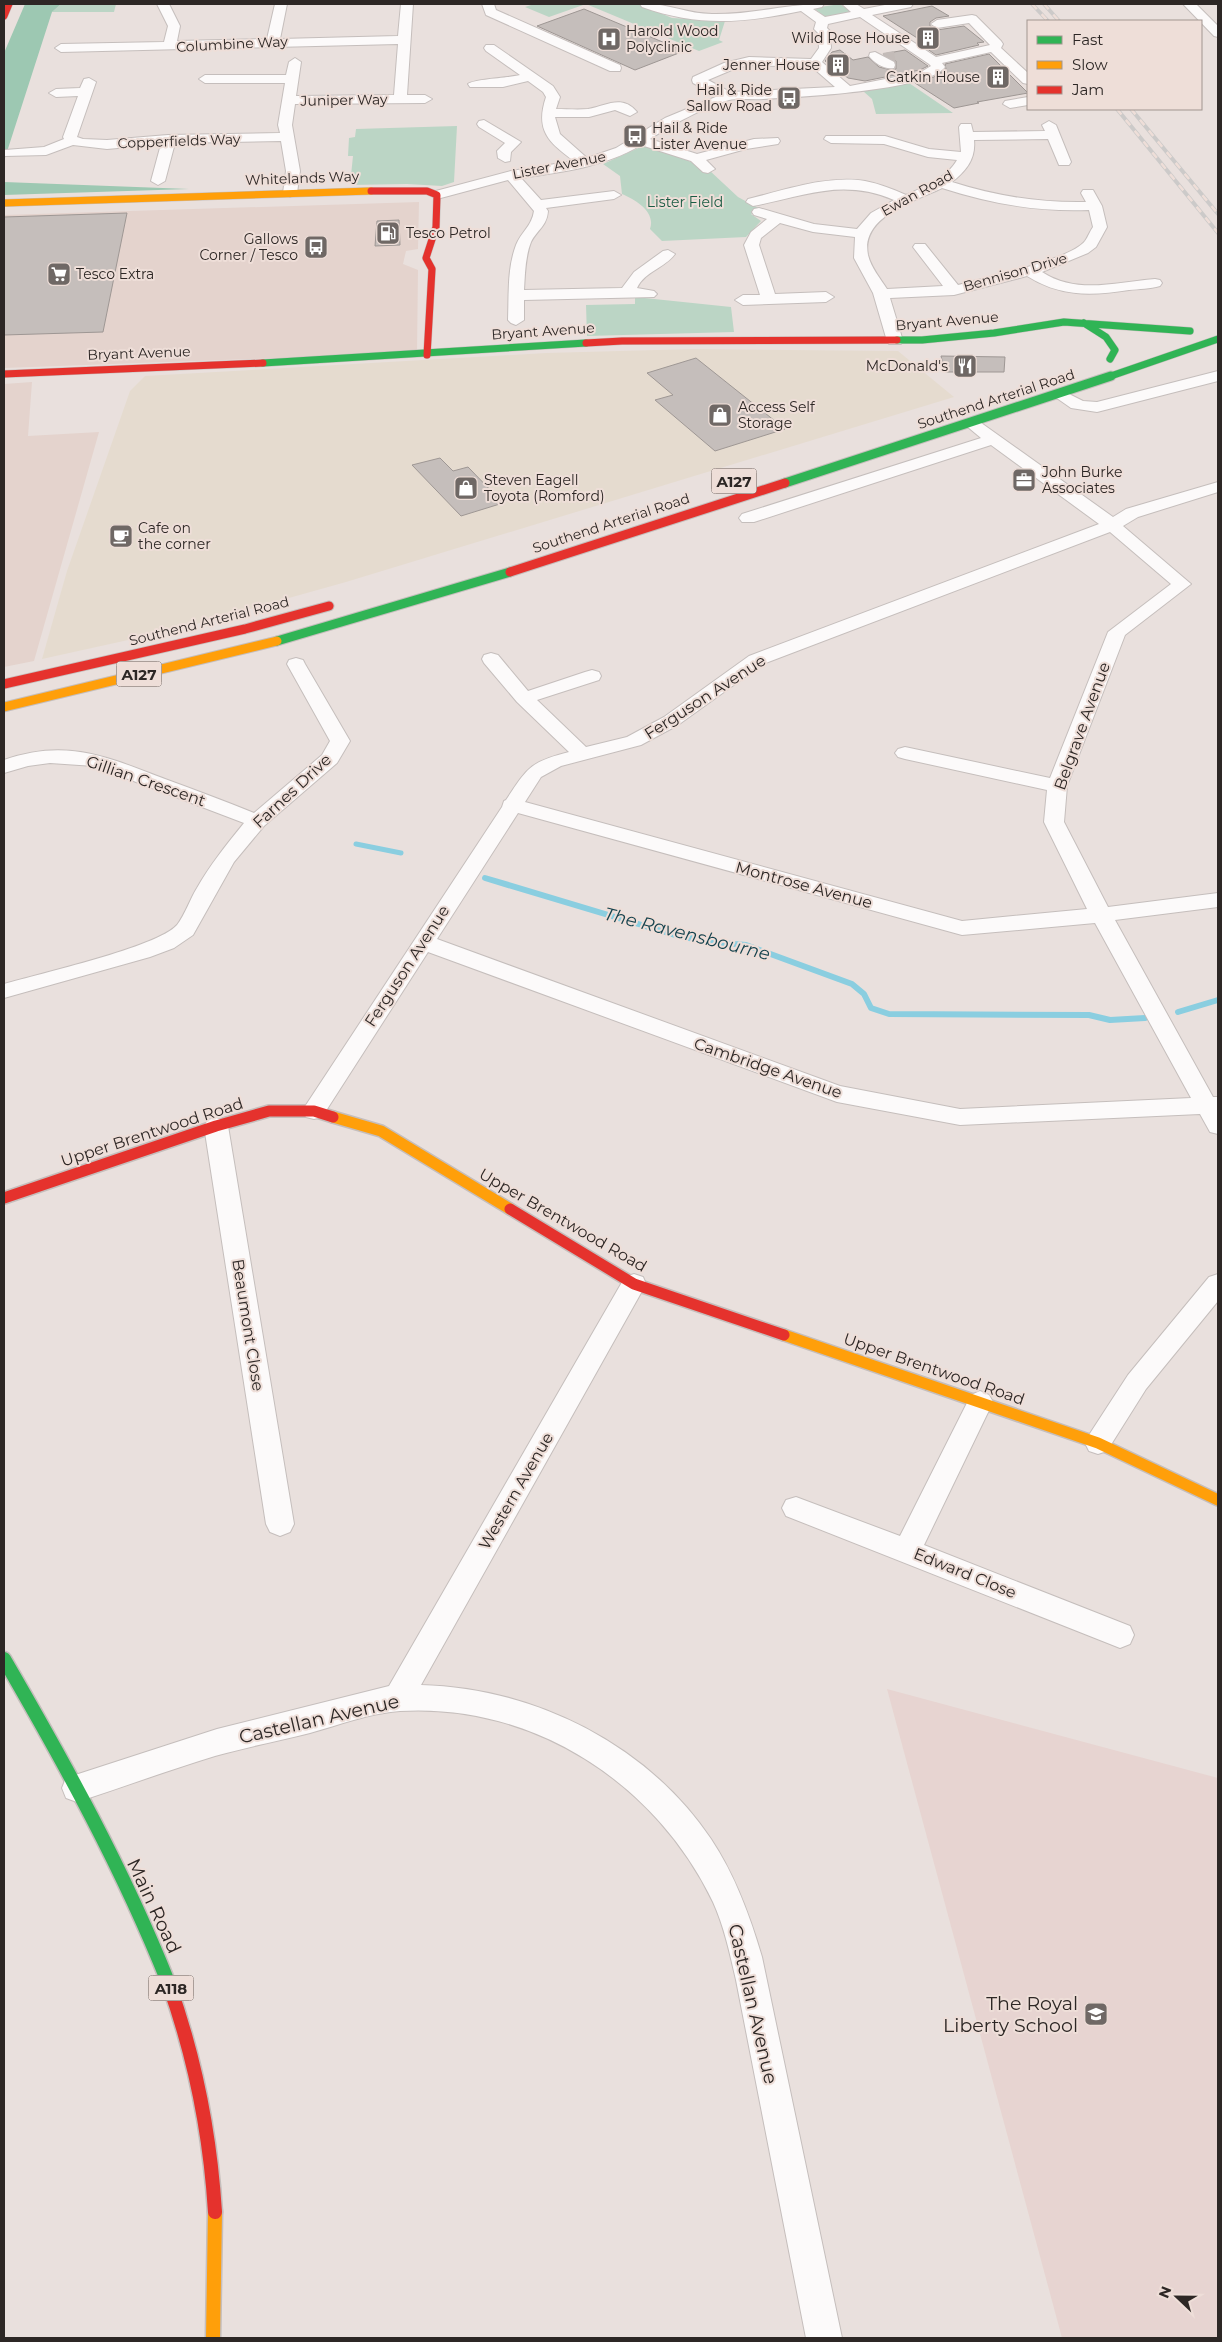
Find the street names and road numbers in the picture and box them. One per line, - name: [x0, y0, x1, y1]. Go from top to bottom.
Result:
- street label: Columbine Way: [176, 32, 289, 56]
- street label: Juniper Way: [299, 90, 388, 110]
- street label: Copperfields Way: [117, 130, 241, 152]
- street label: Lister Avenue: [511, 147, 607, 183]
- street label: Ewan Road: [878, 166, 956, 220]
- street label: Whitelands Way: [245, 167, 360, 189]
- street label: Bennison Drive: [961, 249, 1069, 295]
- street label: Bryant Avenue: [895, 308, 999, 334]
- street label: Bryant Avenue: [491, 318, 595, 344]
- street label: Bryant Avenue: [87, 342, 191, 364]
- street label: Southend Arterial Road: [915, 365, 1077, 433]
- road number: A127: [712, 468, 756, 494]
- street label: Southend Arterial Road: [530, 489, 692, 557]
- street label: Southend Arterial Road: [127, 592, 291, 650]
- street label: Ferguson Avenue: [641, 651, 769, 743]
- street label: Belgrave Avenue: [1050, 659, 1114, 793]
- road number: A127: [116, 662, 162, 686]
- street label: Farnes Drive: [249, 750, 335, 832]
- street label: Gillian Crescent: [84, 752, 209, 810]
- street label: Montrose Avenue: [733, 858, 875, 912]
- street label: Ferguson Avenue: [361, 902, 453, 1030]
- street label: Cambridge Avenue: [692, 1034, 844, 1102]
- street label: Upper Brentwood Road: [58, 1094, 246, 1170]
- street label: Upper Brentwood Road: [476, 1164, 650, 1276]
- street label: Beaumont Close: [228, 1258, 268, 1392]
- street label: Upper Brentwood Road: [841, 1329, 1027, 1409]
- street label: Western Avenue: [475, 1429, 557, 1553]
- street label: Edward Close: [911, 1544, 1019, 1602]
- street label: Castellan Avenue: [237, 1689, 401, 1749]
- street label: Main Road: [122, 1855, 186, 1957]
- street label: Castellan Avenue: [723, 1922, 783, 2086]
- road number: A118: [148, 1976, 194, 2000]

